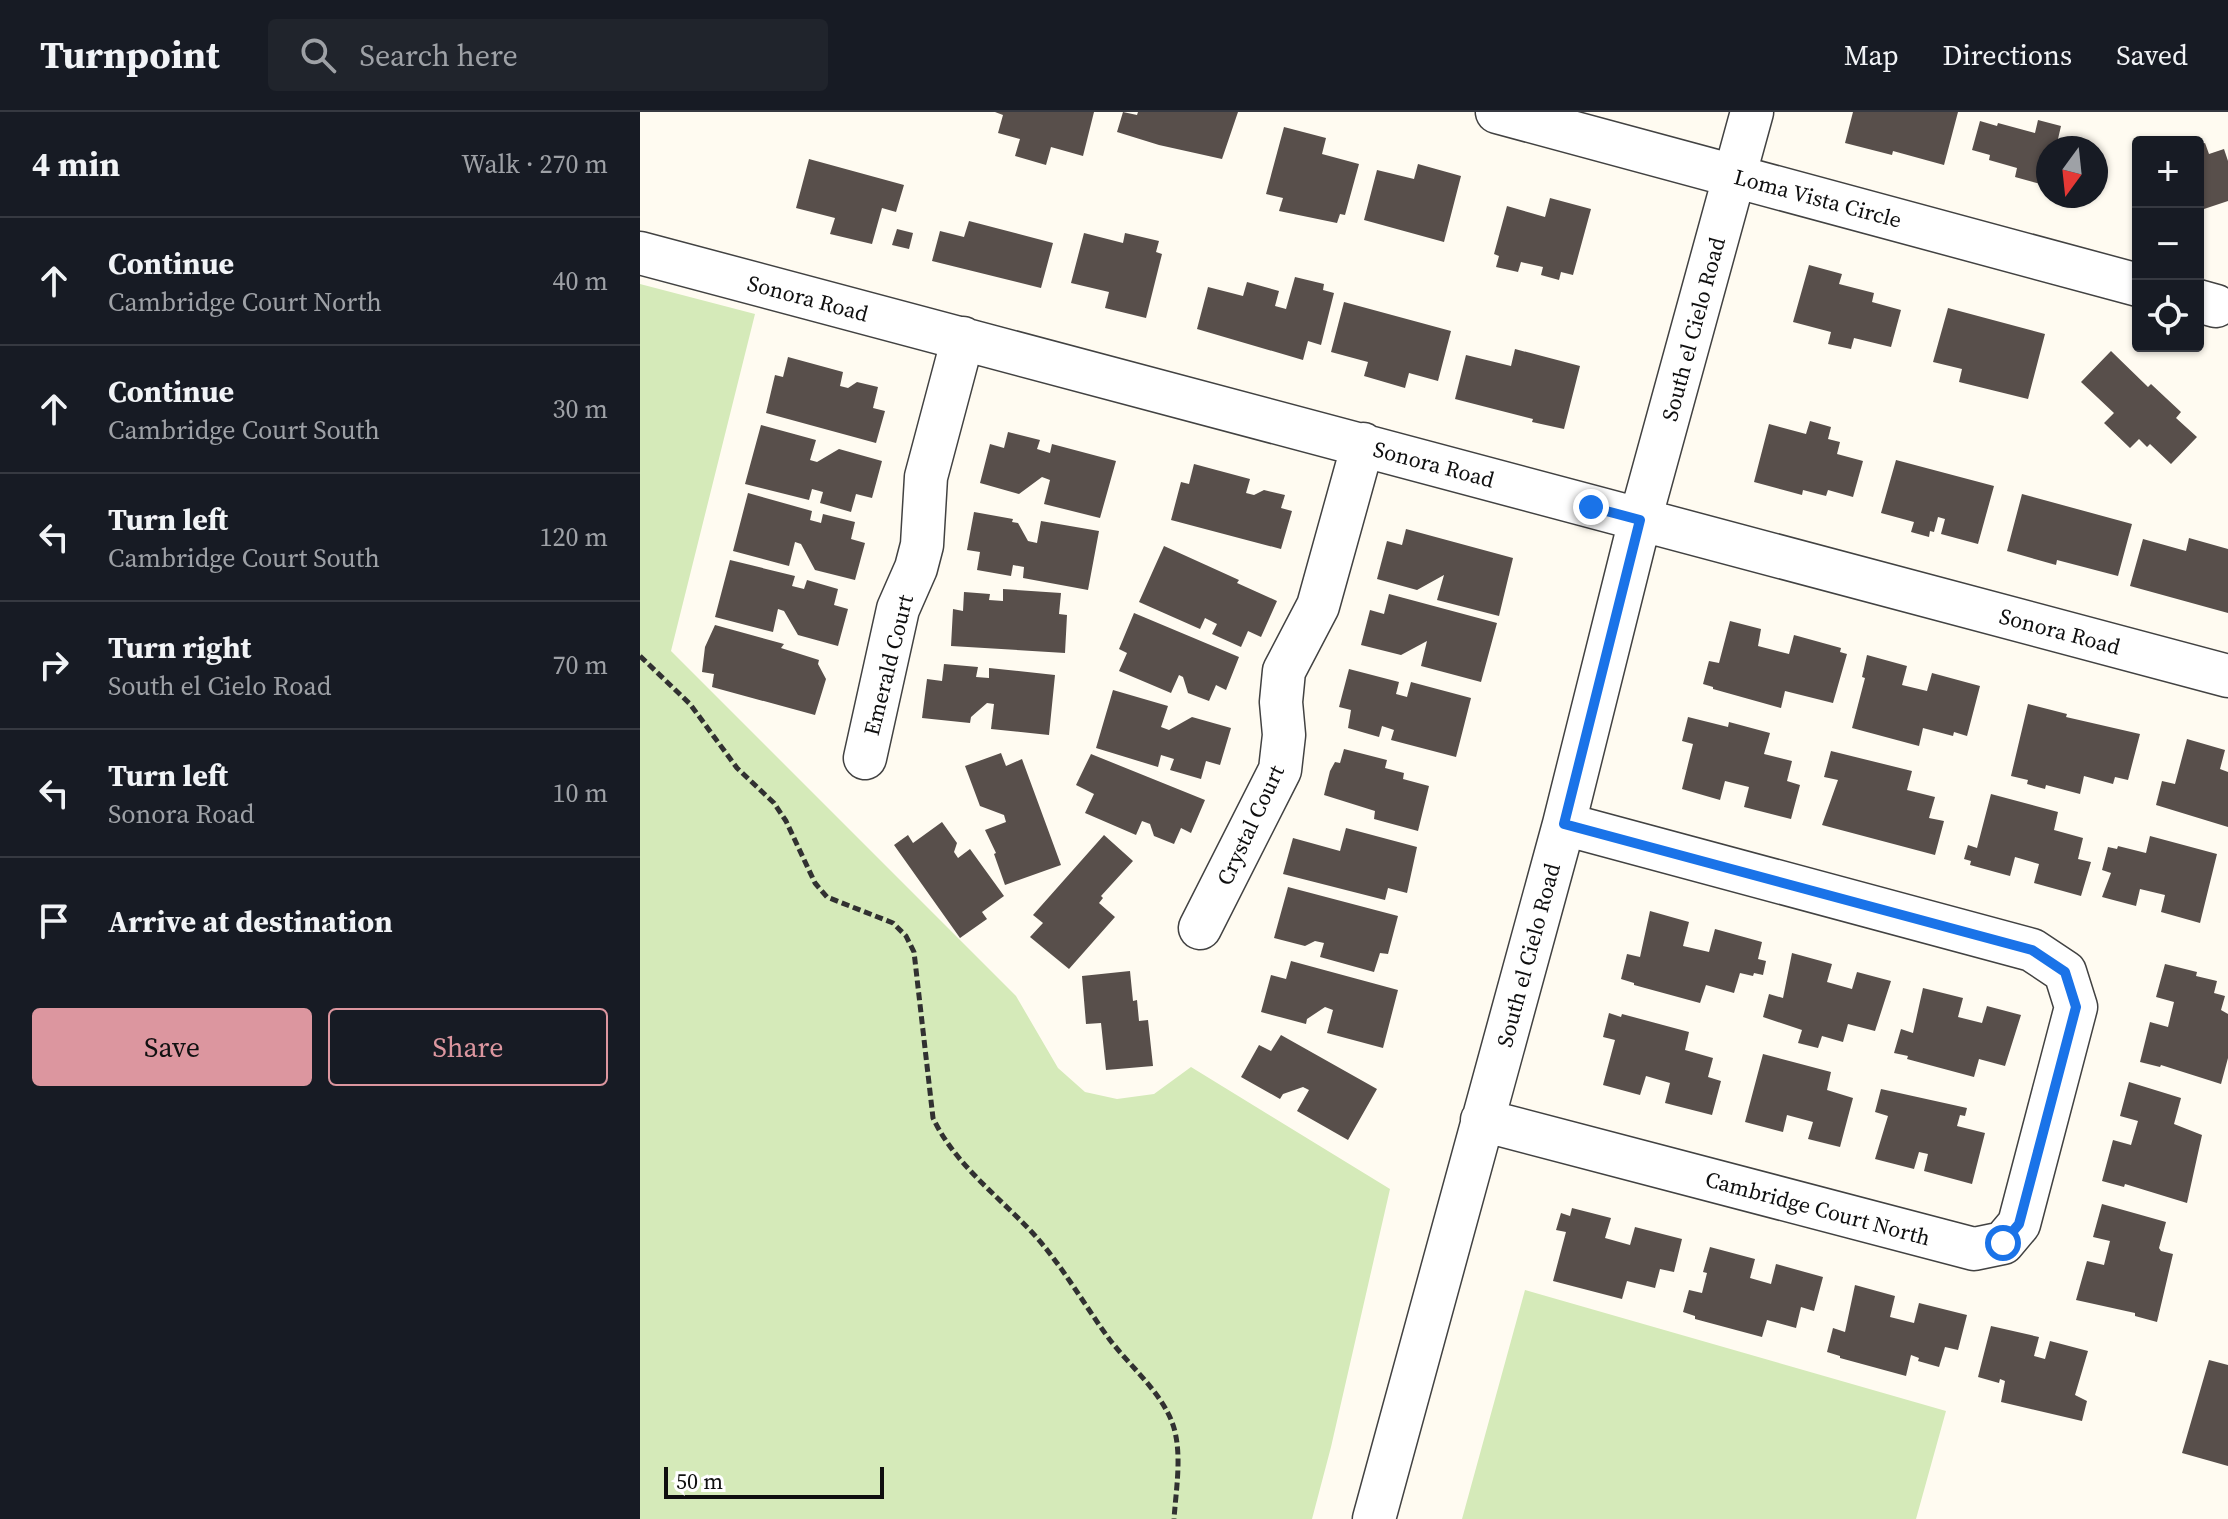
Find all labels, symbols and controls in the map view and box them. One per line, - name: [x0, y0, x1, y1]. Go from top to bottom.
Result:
- search box: [268, 19, 828, 91]
- text: Turnpoint: [40, 29, 220, 81]
- icon: search: [296, 33, 340, 77]
- text: Search here: [360, 35, 518, 76]
- text: Map: [1844, 36, 1899, 74]
- text: Directions: [1943, 36, 2072, 74]
- text: Saved: [2116, 36, 2188, 74]
- north arrow: [2036, 136, 2108, 208]
- map controls: [2132, 136, 2204, 352]
- button: +: [2132, 136, 2204, 208]
- text: 4 min: [32, 141, 120, 187]
- text: Walk · 270 m: [461, 146, 608, 182]
- street label: Loma Vista Circle: [1731, 161, 1905, 235]
- button: −: [2132, 208, 2204, 280]
- street label: South el Cielo Road: [1654, 233, 1732, 424]
- text: Continue: [108, 243, 234, 284]
- icon: ahead: [32, 259, 76, 303]
- text: 40 m: [553, 263, 608, 299]
- street label: Sonora Road: [744, 267, 872, 329]
- button: locate: [2132, 280, 2204, 352]
- text: Cambridge Court North: [108, 284, 382, 320]
- text: Continue: [108, 371, 234, 412]
- icon: ahead: [32, 387, 76, 431]
- text: 30 m: [553, 391, 608, 427]
- text: Cambridge Court South: [108, 412, 380, 448]
- street label: Sonora Road: [1370, 433, 1498, 495]
- route end: [1573, 489, 1609, 525]
- text: Turn left: [108, 499, 228, 540]
- icon: left: [32, 515, 76, 559]
- text: 120 m: [540, 519, 608, 555]
- text: Cambridge Court South: [108, 540, 380, 576]
- street label: Emerald Court: [856, 591, 920, 739]
- street label: Sonora Road: [1996, 600, 2124, 662]
- text: Turn right: [108, 627, 251, 668]
- icon: right: [32, 643, 76, 687]
- text: 70 m: [553, 647, 608, 683]
- text: South el Cielo Road: [108, 668, 332, 704]
- text: Turn left: [108, 755, 228, 796]
- street label: Crystal Court: [1209, 759, 1291, 890]
- icon: left: [32, 771, 76, 815]
- text: 10 m: [553, 775, 608, 811]
- text: Sonora Road: [108, 796, 255, 832]
- street label: South el Cielo Road: [1489, 859, 1567, 1050]
- icon: arrive: [32, 899, 76, 943]
- text: Arrive at destination: [108, 901, 393, 942]
- button: Save: [32, 1008, 312, 1086]
- button: Share: [328, 1008, 608, 1086]
- street label: Cambridge Court North: [1702, 1164, 1934, 1252]
- route start: [1985, 1225, 2021, 1261]
- scale bar: [664, 1463, 884, 1499]
- text: 50 m: [676, 1466, 723, 1496]

